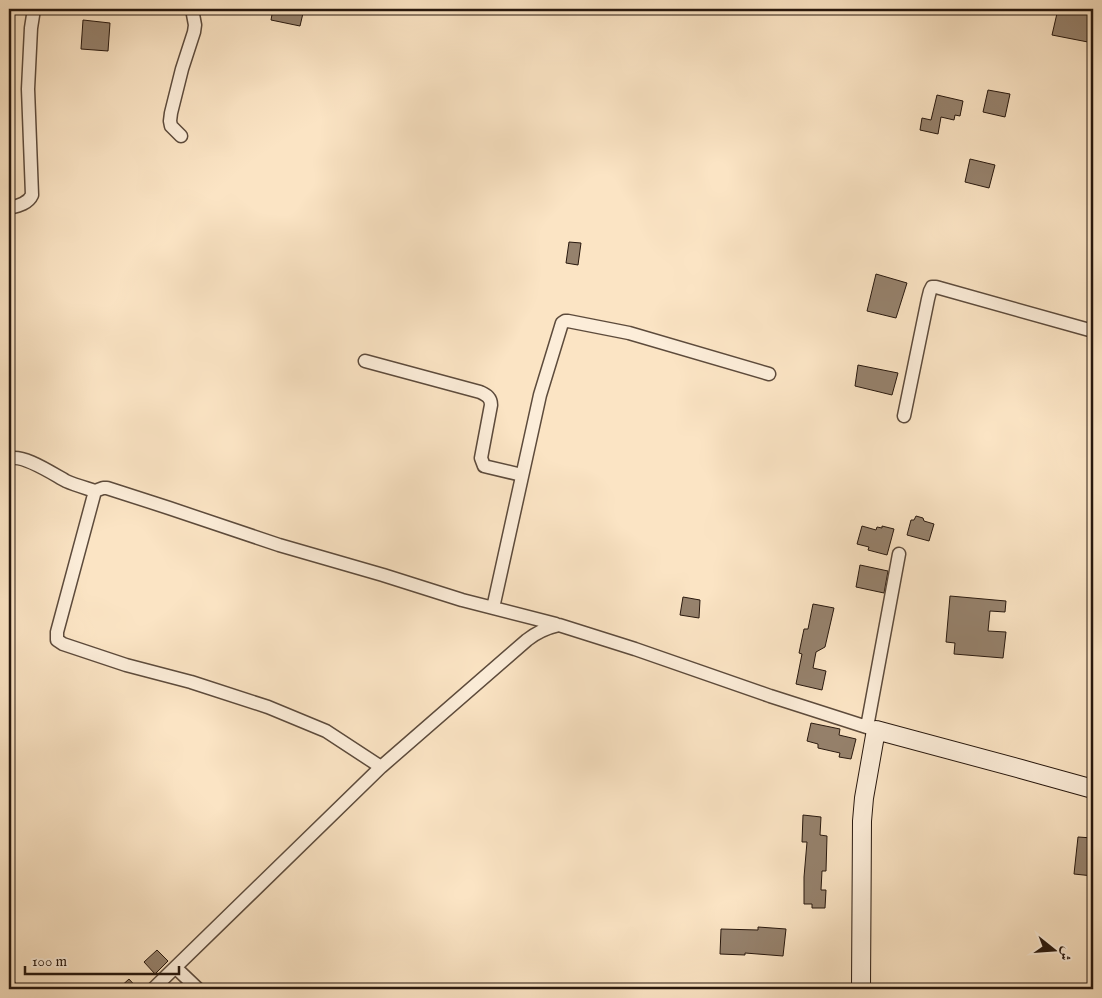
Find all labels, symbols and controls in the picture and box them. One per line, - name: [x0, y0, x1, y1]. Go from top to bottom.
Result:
- north arrow: [1030, 926, 1080, 976]
- scale bar: [25, 943, 179, 975]
- text: ش: [1055, 944, 1076, 963]
- text: 100 m: [32, 952, 68, 971]

